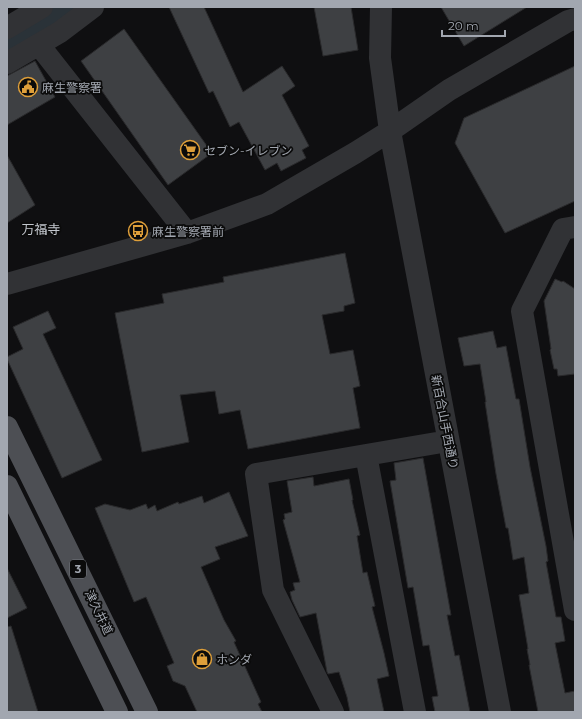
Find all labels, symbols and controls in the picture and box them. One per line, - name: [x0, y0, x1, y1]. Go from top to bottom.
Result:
- scale bar: [442, 12, 505, 38]
- text: 20 m: [448, 18, 479, 33]
- public building icon: 麻生警察署: [17, 76, 39, 98]
- place label: 麻生警察署: [42, 80, 102, 95]
- supermarket icon: セブン-イレブン: [179, 139, 201, 161]
- place label: セブン-イレブン: [204, 143, 293, 158]
- bus stop icon: 麻生警察署前: [127, 220, 149, 242]
- district label: 万福寺: [21, 221, 61, 237]
- place label: 麻生警察署前: [152, 224, 224, 239]
- street label: 新百合山手西通り: [428, 373, 462, 471]
- road number: 3: [70, 560, 86, 578]
- street label: 津久井道: [82, 587, 116, 637]
- shop icon: ホンダ: [191, 648, 213, 670]
- place label: ホンダ: [216, 652, 252, 667]

